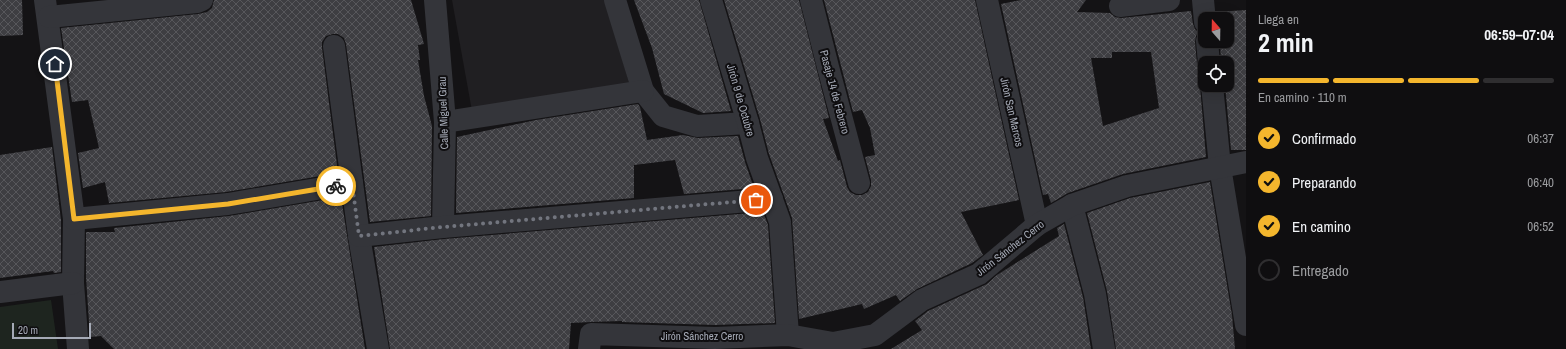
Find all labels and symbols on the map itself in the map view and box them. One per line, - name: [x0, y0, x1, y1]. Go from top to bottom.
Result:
- north arrow: [1198, 12, 1234, 48]
- pin: [38, 47, 72, 81]
- street label: Pasaje 14 de Febrero: [817, 49, 853, 135]
- street label: Jirón 9 de Octubre: [724, 62, 758, 138]
- street label: Calle Miguel Grau: [435, 76, 451, 150]
- street label: Jirón San Marcos: [997, 76, 1027, 148]
- courier: [316, 166, 356, 206]
- pin: [739, 183, 773, 217]
- street label: Jirón Sánchez Cerro: [973, 217, 1047, 279]
- scale bar: [12, 321, 91, 340]
- street label: Jirón Sánchez Cerro: [661, 329, 743, 343]

